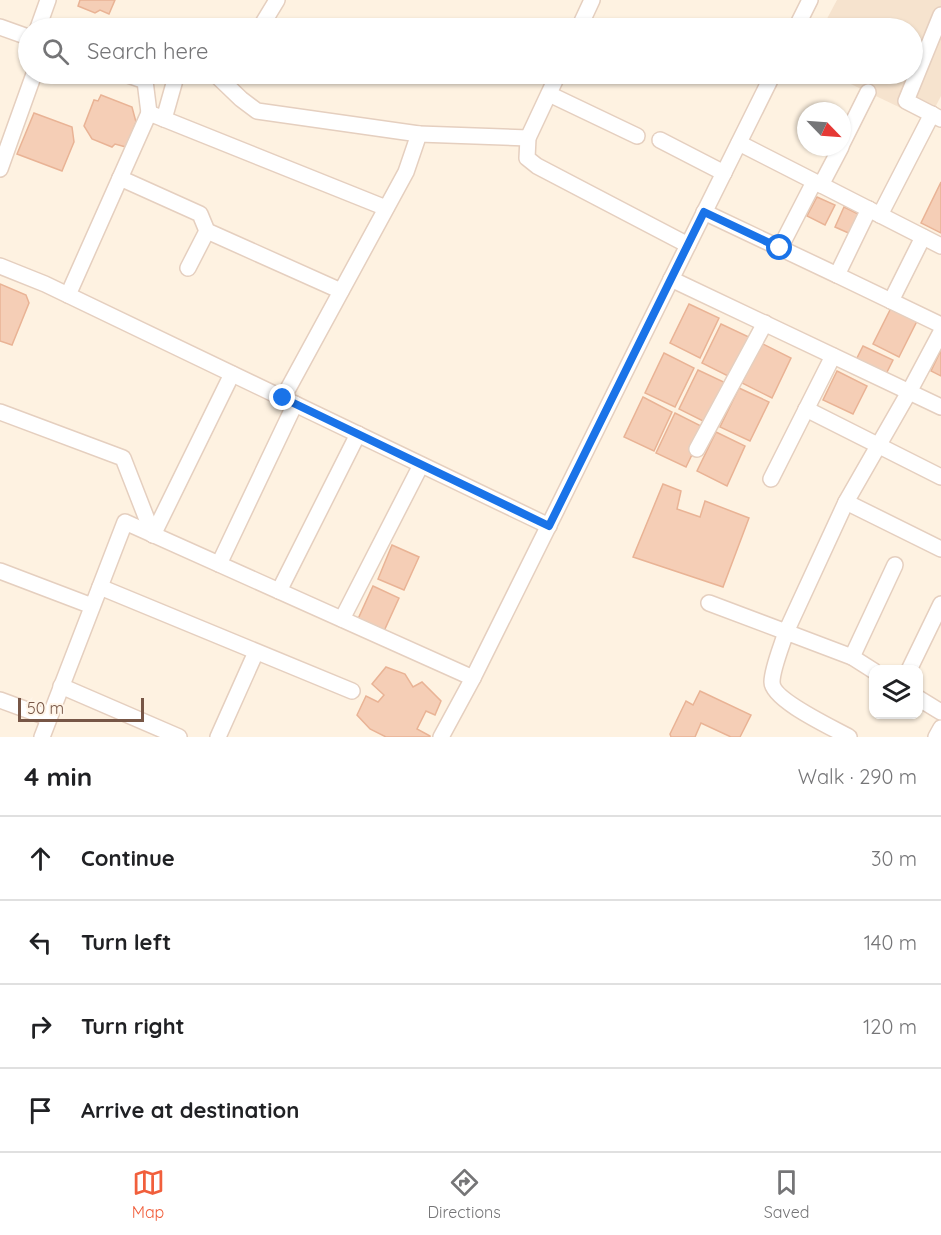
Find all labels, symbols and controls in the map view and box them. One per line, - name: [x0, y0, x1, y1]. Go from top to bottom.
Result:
- search box: [18, 18, 923, 84]
- icon: search: [39, 35, 72, 68]
- text: Search here: [87, 37, 208, 65]
- north arrow: [797, 102, 851, 156]
- route start: [766, 234, 792, 260]
- route end: [269, 384, 295, 410]
- map controls: [869, 665, 923, 719]
- button: layers: [869, 665, 923, 719]
- scale bar: [18, 695, 144, 722]
- text: 50 m: [27, 698, 64, 718]
- text: 4 min: [24, 760, 92, 793]
- text: Walk · 290 m: [798, 764, 917, 789]
- icon: ahead: [24, 842, 57, 875]
- text: Continue: [81, 844, 175, 872]
- text: 30 m: [871, 846, 917, 871]
- icon: left: [24, 926, 57, 959]
- text: Turn left: [81, 928, 171, 956]
- text: 140 m: [864, 930, 917, 955]
- icon: right: [24, 1010, 57, 1043]
- text: Turn right: [81, 1012, 185, 1040]
- text: 120 m: [863, 1014, 917, 1039]
- icon: arrive: [24, 1094, 57, 1127]
- text: Arrive at destination: [81, 1096, 299, 1124]
- tab: Map: [132, 1166, 165, 1222]
- tab: Directions: [428, 1166, 501, 1222]
- tab: Saved: [764, 1166, 809, 1222]

